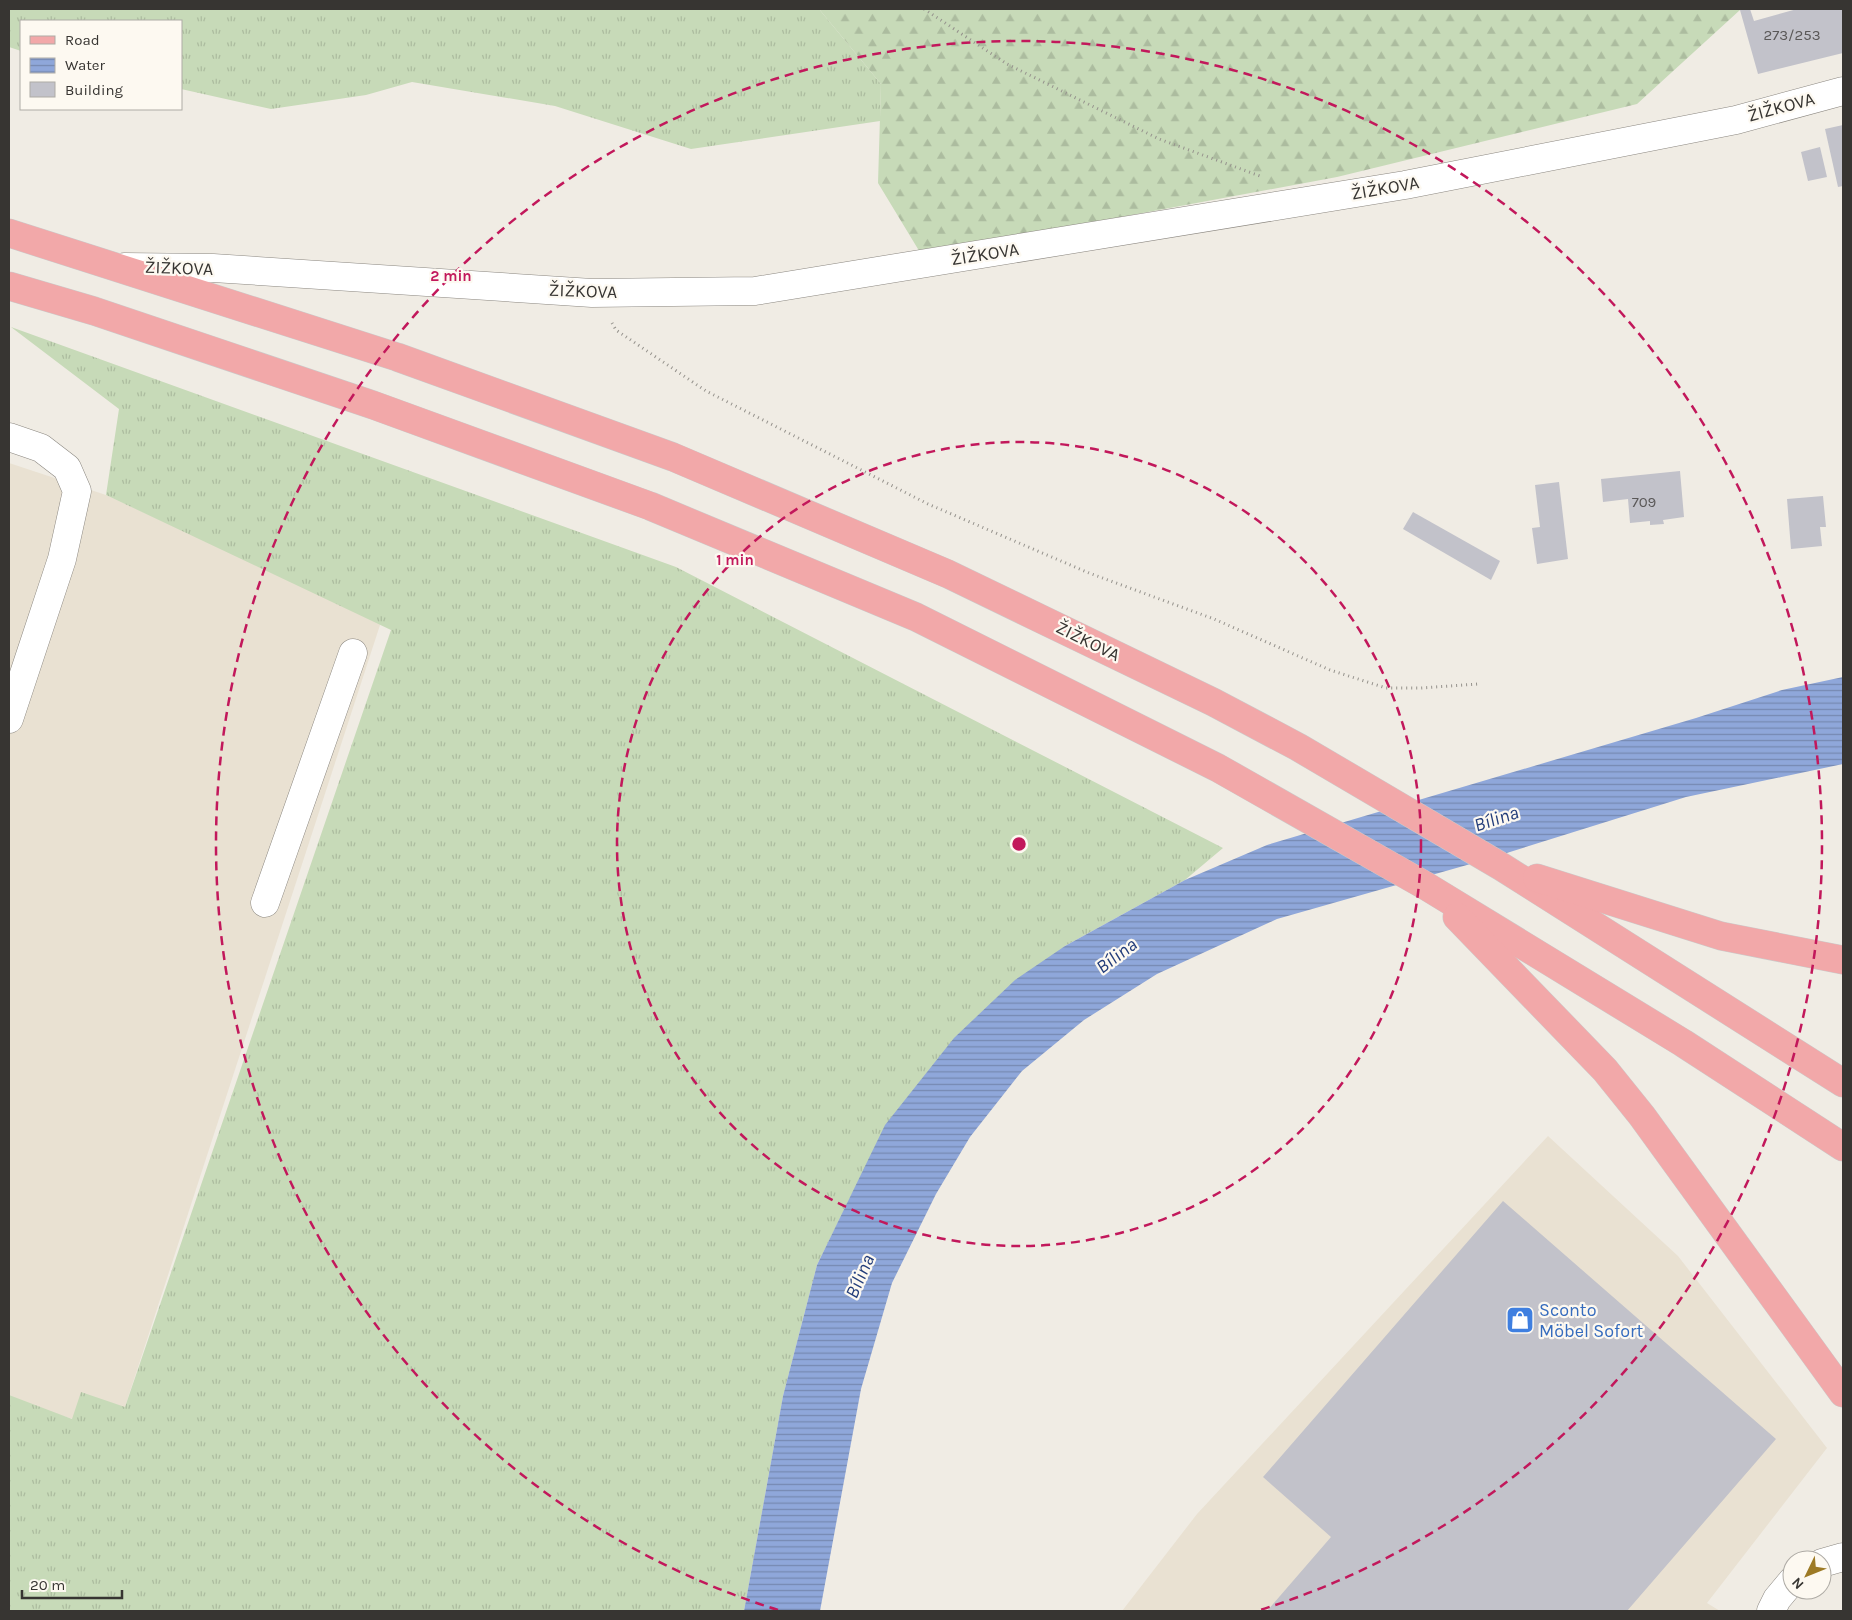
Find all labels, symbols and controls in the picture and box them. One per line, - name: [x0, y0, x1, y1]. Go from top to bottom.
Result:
- legend: [20, 20, 182, 110]
- house number: 273/253: [1763, 26, 1821, 44]
- text: Road: [65, 31, 100, 49]
- text: Water: [65, 56, 106, 74]
- text: Building: [65, 81, 123, 99]
- street label: ŽIŽKOVA: [1745, 87, 1817, 127]
- street label: ŽIŽKOVA: [1349, 171, 1421, 205]
- street label: ŽIŽKOVA: [949, 238, 1021, 270]
- street label: ŽIŽKOVA: [144, 256, 214, 280]
- text: 2 min: [430, 267, 472, 285]
- street label: ŽIŽKOVA: [548, 279, 618, 303]
- house number: 709: [1632, 493, 1656, 511]
- text: 1 min: [716, 551, 754, 569]
- street label: ŽIŽKOVA: [1052, 616, 1124, 666]
- water label: Bílina: [1471, 801, 1521, 836]
- centre of rings: [1010, 835, 1028, 853]
- water label: Bílina: [1092, 933, 1141, 978]
- water label: Bílina: [841, 1251, 879, 1302]
- place label: Sconto Möbel Sofort: [1539, 1299, 1644, 1342]
- shop icon: Sconto Möbel Sofort: [1505, 1305, 1535, 1335]
- north arrow: [1782, 1550, 1832, 1600]
- scale bar: [22, 1568, 122, 1600]
- text: N: [1788, 1574, 1808, 1593]
- text: 20 m: [30, 1576, 65, 1594]

